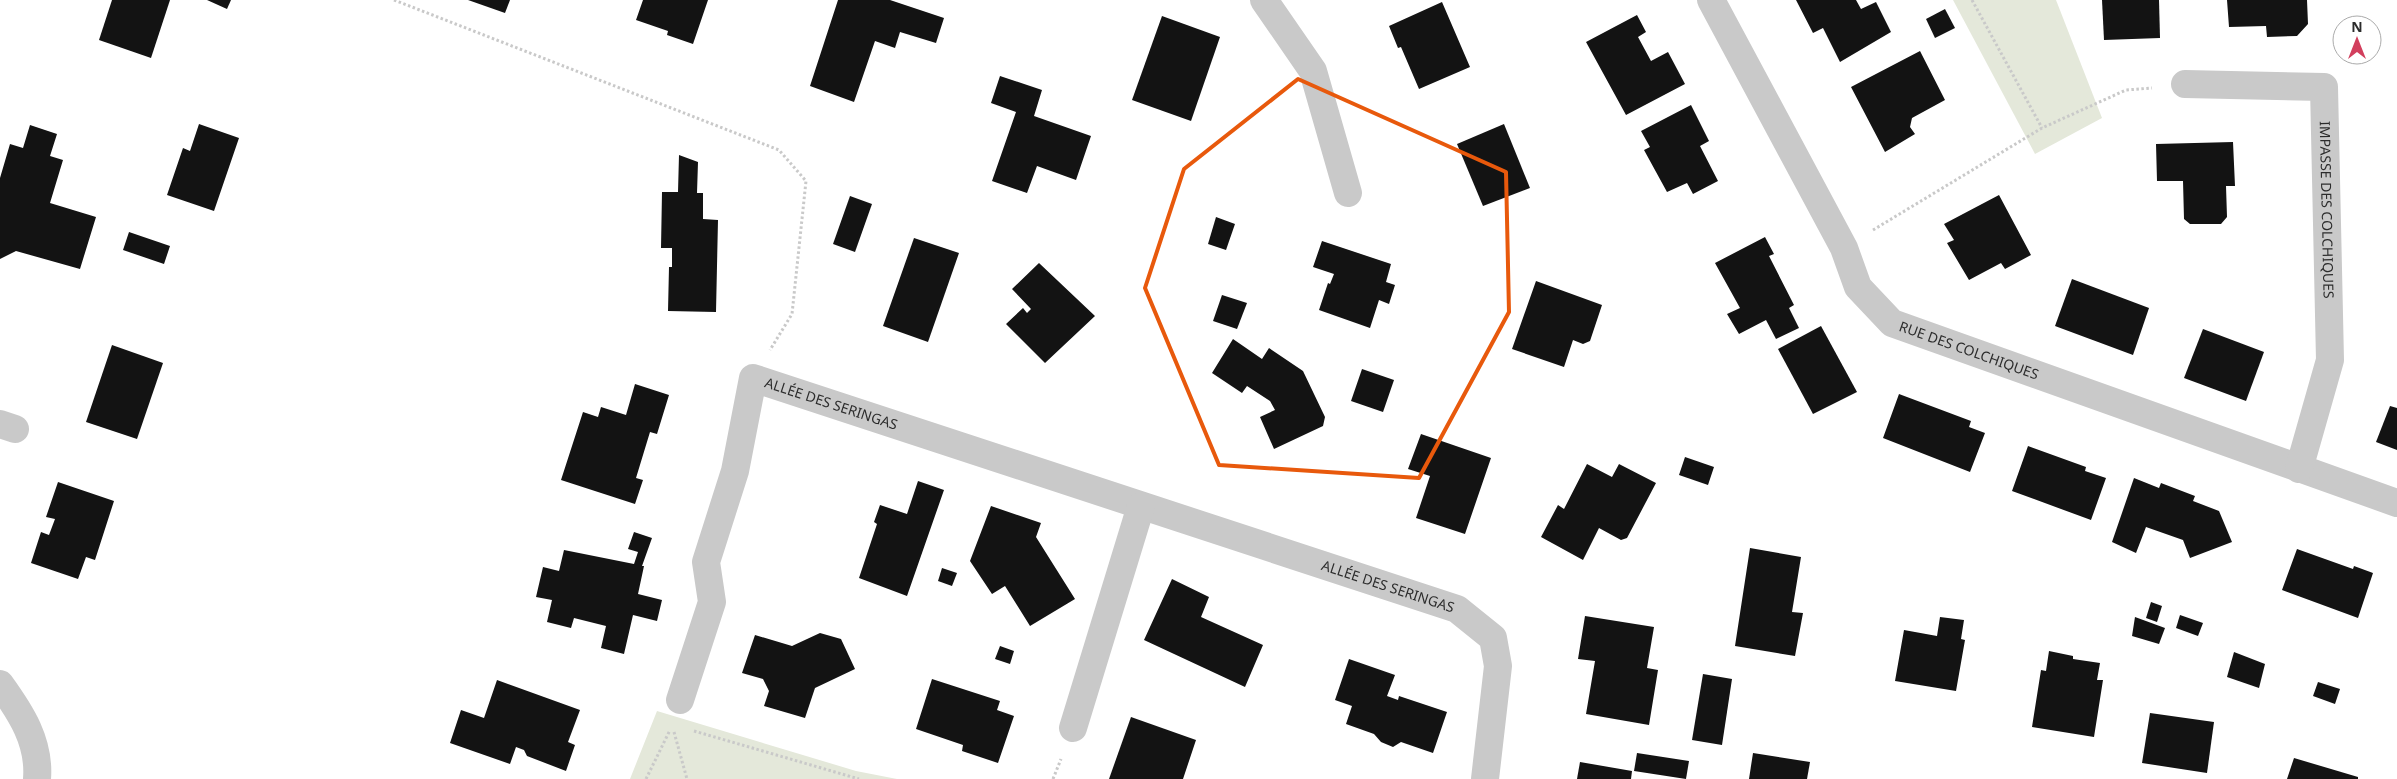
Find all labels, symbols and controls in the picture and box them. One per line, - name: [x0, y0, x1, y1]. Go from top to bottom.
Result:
- north arrow: [2332, 15, 2382, 65]
- text: N: [2351, 17, 2363, 36]
- street label: IMPASSE DES COLCHIQUES: [2316, 121, 2339, 299]
- street label: RUE DES COLCHIQUES: [1897, 316, 2042, 384]
- street label: ALLÉE DES SERINGAS: [762, 373, 900, 434]
- street label: ALLÉE DES SERINGAS: [1319, 555, 1457, 617]

